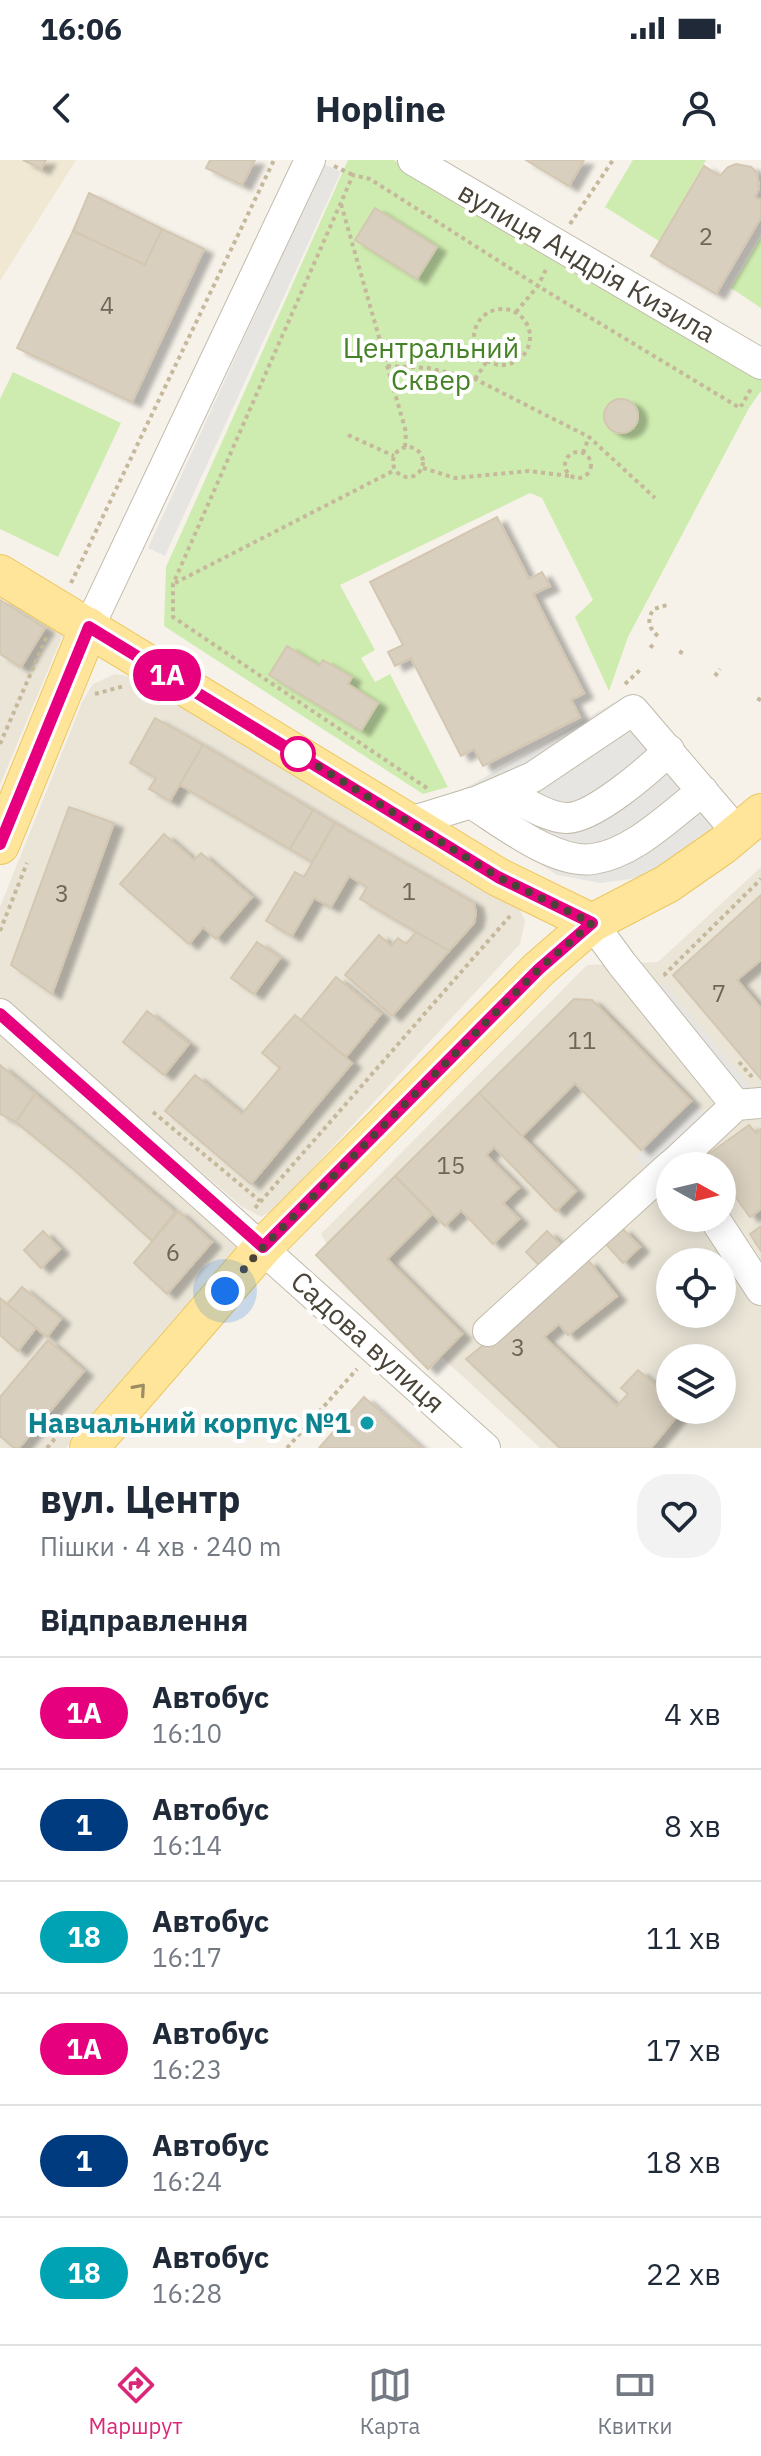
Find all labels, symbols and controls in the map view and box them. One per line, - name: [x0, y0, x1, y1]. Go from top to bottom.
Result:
- text: 16:06: [40, 9, 122, 48]
- text: Hopline: [315, 85, 446, 132]
- icon: back: [40, 86, 84, 130]
- icon: person: [677, 86, 721, 130]
- street label: вулиця Андрія Кизила: [452, 173, 723, 350]
- house number: 2: [699, 220, 713, 252]
- house number: 4: [100, 289, 114, 321]
- park label: Центральний Сквер: [343, 329, 519, 398]
- line badge: 1А: [131, 649, 203, 701]
- text: 1А: [149, 656, 185, 693]
- unlabelled marker: [281, 737, 315, 771]
- house number: 1: [402, 875, 416, 907]
- house number: 3: [55, 877, 69, 909]
- house number: 7: [712, 977, 726, 1009]
- house number: 11: [568, 1024, 596, 1056]
- house number: 15: [437, 1149, 465, 1181]
- north arrow: [656, 1152, 736, 1232]
- map controls: [656, 1152, 736, 1424]
- house number: 6: [166, 1236, 180, 1268]
- button: locate: [656, 1248, 736, 1328]
- street label: Садова вулиця: [283, 1262, 453, 1421]
- your location: [205, 1271, 245, 1311]
- house number: 3: [511, 1331, 525, 1363]
- button: layers: [656, 1344, 736, 1424]
- one-way arrow: [130, 1384, 145, 1398]
- place label: Навчальний корпус №1: [28, 1404, 351, 1441]
- marker: Навчальний корпус №1: [358, 1414, 376, 1432]
- text: вул. Центр: [40, 1474, 241, 1523]
- button: heart: [637, 1474, 721, 1558]
- text: Пішки · 4 хв · 240 m: [40, 1529, 281, 1563]
- text: Відправлення: [40, 1600, 248, 1639]
- text: Автобус: [152, 1677, 269, 1716]
- text: 1А: [66, 1694, 102, 1731]
- text: 4 хв: [664, 1694, 721, 1733]
- text: 16:10: [152, 1716, 222, 1750]
- text: Автобус: [152, 1789, 269, 1828]
- text: 1: [76, 1806, 92, 1843]
- text: 8 хв: [664, 1806, 721, 1845]
- text: 16:14: [152, 1828, 222, 1862]
- text: Автобус: [152, 1901, 269, 1940]
- text: 18: [67, 1918, 101, 1955]
- text: 11 хв: [646, 1918, 721, 1957]
- text: 16:17: [152, 1940, 222, 1974]
- text: Автобус: [152, 2013, 269, 2052]
- text: 1А: [66, 2030, 102, 2067]
- text: 17 хв: [646, 2030, 721, 2069]
- text: 16:23: [152, 2052, 222, 2086]
- text: Автобус: [152, 2125, 269, 2164]
- text: 1: [76, 2142, 92, 2179]
- text: 18 хв: [646, 2142, 721, 2181]
- text: 16:24: [152, 2164, 222, 2198]
- text: Автобус: [152, 2237, 269, 2276]
- text: 18: [67, 2254, 101, 2291]
- text: 22 хв: [646, 2254, 721, 2293]
- text: 16:28: [152, 2276, 222, 2310]
- tab: Маршрут: [89, 2363, 183, 2440]
- tab: Карта: [360, 2363, 420, 2440]
- tab: Квитки: [597, 2363, 672, 2440]

